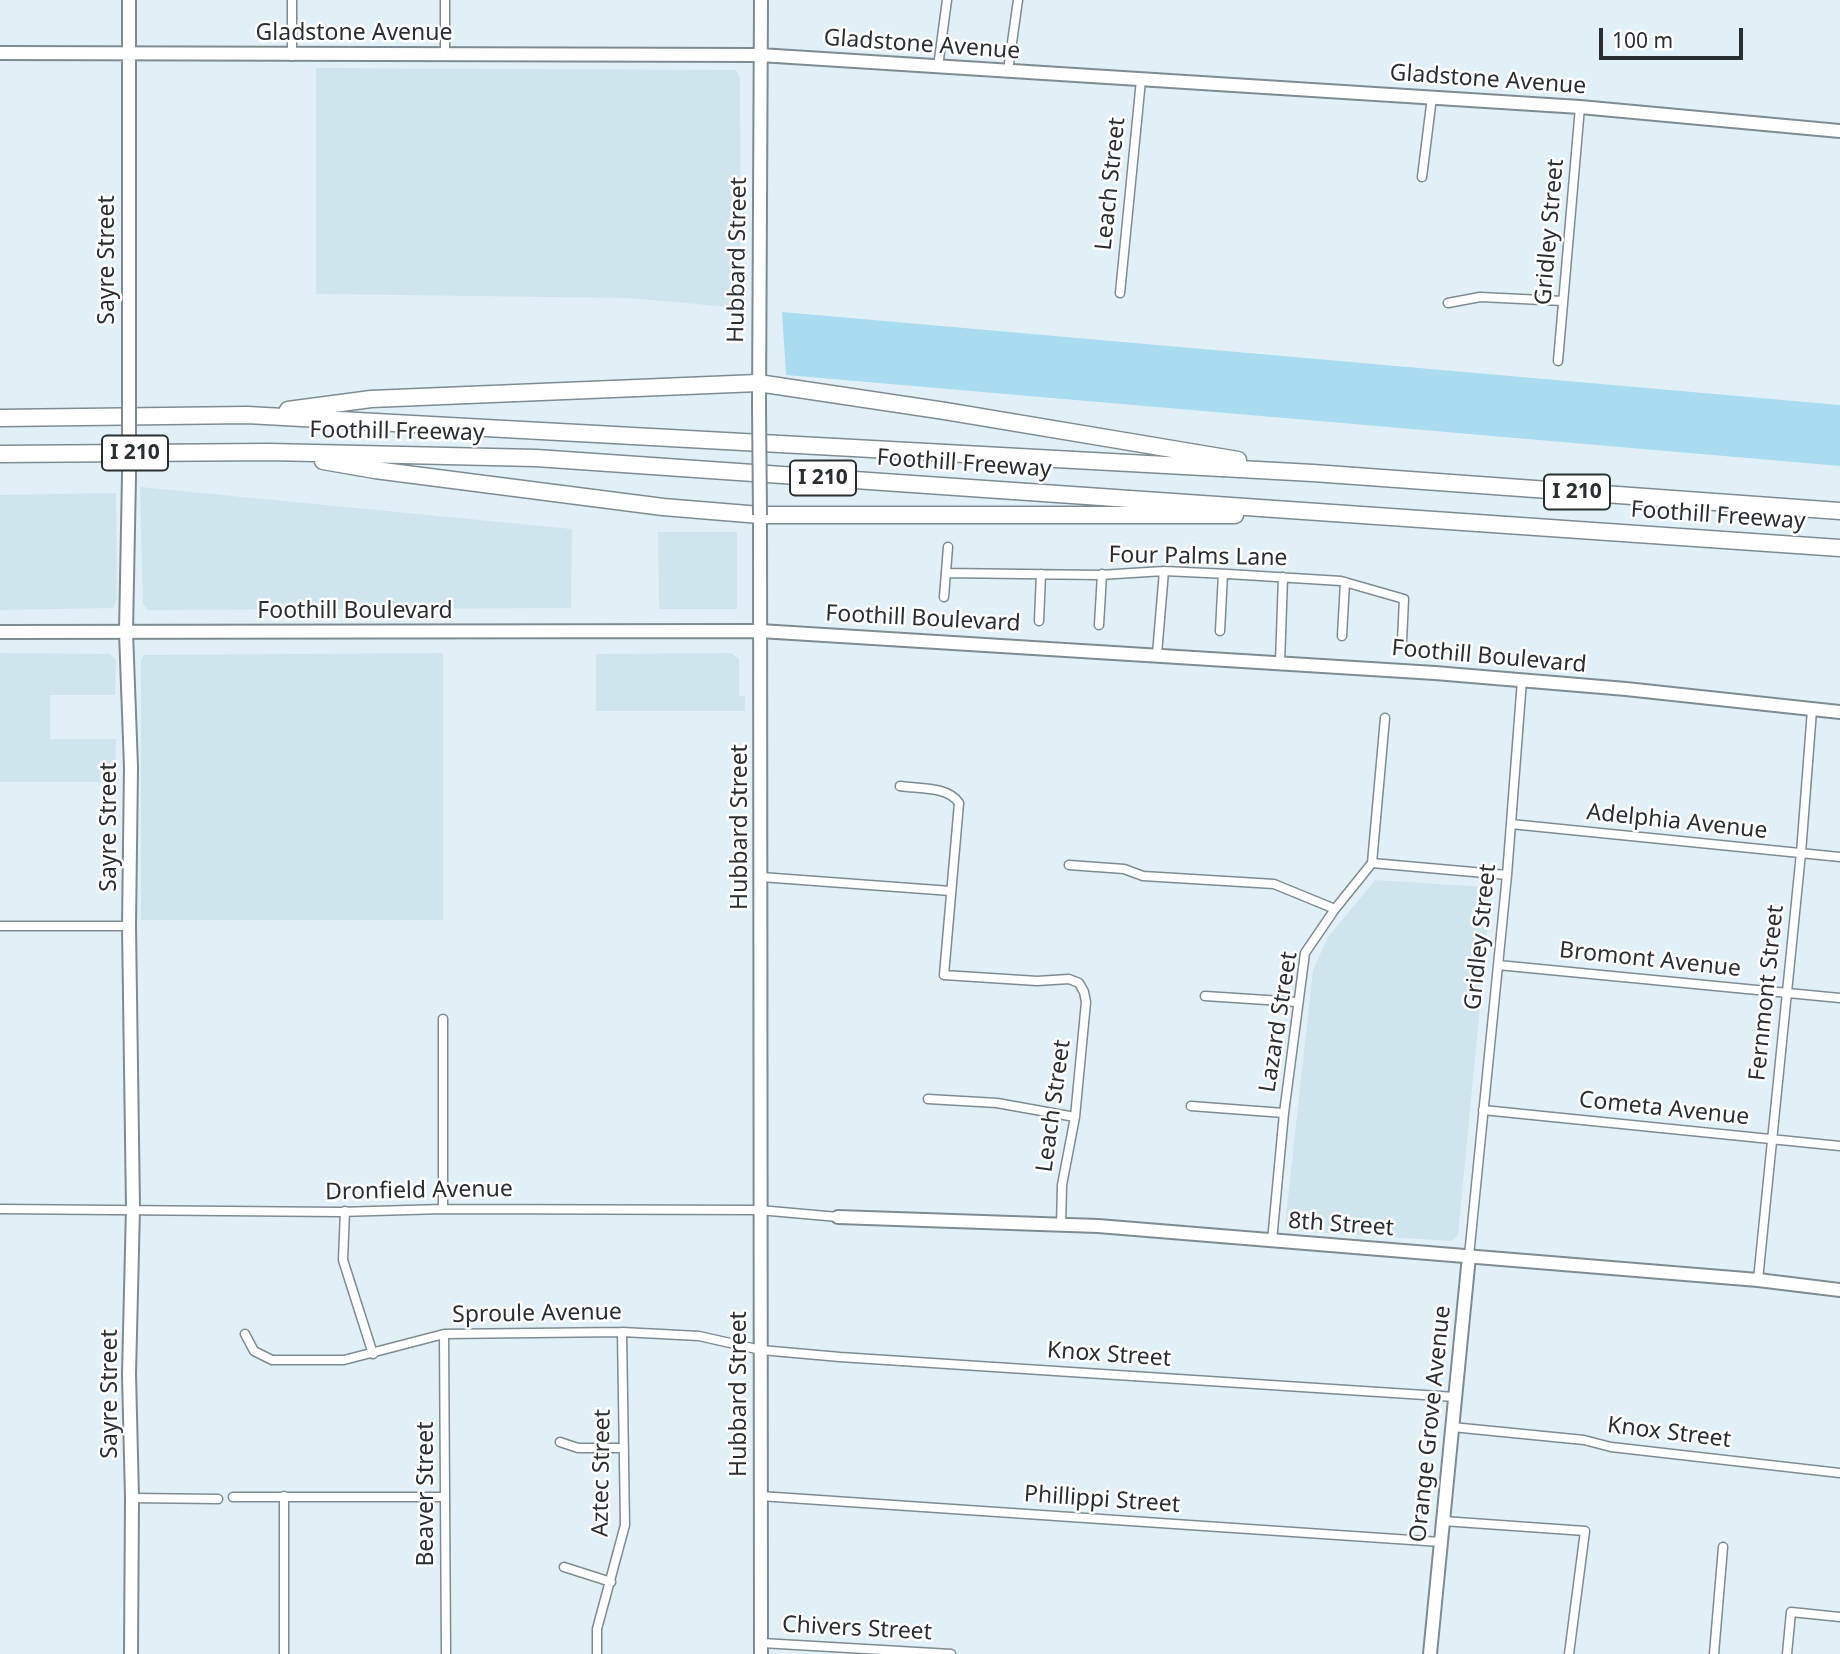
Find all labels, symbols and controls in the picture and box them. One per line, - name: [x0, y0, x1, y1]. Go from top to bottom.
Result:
- scale bar: [1602, 14, 1745, 58]
- street label: Gladstone Avenue: [256, 19, 452, 47]
- street label: Gladstone Avenue: [823, 24, 1021, 66]
- text: 100 m: [1612, 26, 1673, 54]
- street label: Gladstone Avenue: [1389, 59, 1587, 101]
- street label: Leach Street: [1090, 116, 1132, 252]
- street label: Gridley Street: [1530, 158, 1570, 306]
- street label: Hubbard Street: [723, 177, 753, 343]
- street label: Sayre Street: [93, 195, 121, 325]
- street label: Foothill Freeway: [309, 417, 485, 447]
- road number: I 210: [102, 435, 168, 470]
- street label: Foothill Freeway: [876, 444, 1052, 484]
- road number: I 210: [790, 461, 856, 496]
- road number: I 210: [1544, 475, 1610, 510]
- street label: Foothill Freeway: [1630, 496, 1806, 536]
- street label: Four Palms Lane: [1108, 542, 1288, 572]
- street label: Foothill Boulevard: [257, 597, 453, 625]
- street label: Foothill Boulevard: [825, 600, 1021, 638]
- street label: Foothill Boulevard: [1390, 635, 1588, 679]
- street label: Hubbard Street: [726, 744, 754, 910]
- street label: Sayre Street: [95, 762, 123, 892]
- street label: Adelphia Avenue: [1585, 799, 1769, 845]
- street label: Gridley Street: [1460, 863, 1502, 1011]
- street label: Fernmont Street: [1744, 904, 1790, 1082]
- street label: Bromont Avenue: [1558, 937, 1742, 983]
- street label: Lazard Street: [1254, 950, 1304, 1094]
- street label: Leach Street: [1031, 1038, 1077, 1174]
- street label: Cometa Avenue: [1578, 1086, 1750, 1132]
- street label: Dronfield Avenue: [325, 1176, 513, 1206]
- street label: 8th Street: [1287, 1208, 1395, 1242]
- street label: Sproule Avenue: [452, 1299, 622, 1329]
- street label: Orange Grove Avenue: [1405, 1304, 1457, 1544]
- street label: Hubbard Street: [725, 1311, 753, 1477]
- street label: Sayre Street: [96, 1329, 124, 1459]
- street label: Knox Street: [1046, 1337, 1172, 1373]
- street label: Aztec Street: [587, 1409, 617, 1537]
- street label: Knox Street: [1606, 1412, 1732, 1454]
- street label: Beaver Street: [412, 1421, 440, 1567]
- street label: Phillippi Street: [1023, 1481, 1181, 1519]
- street label: Chivers Street: [781, 1611, 933, 1647]

